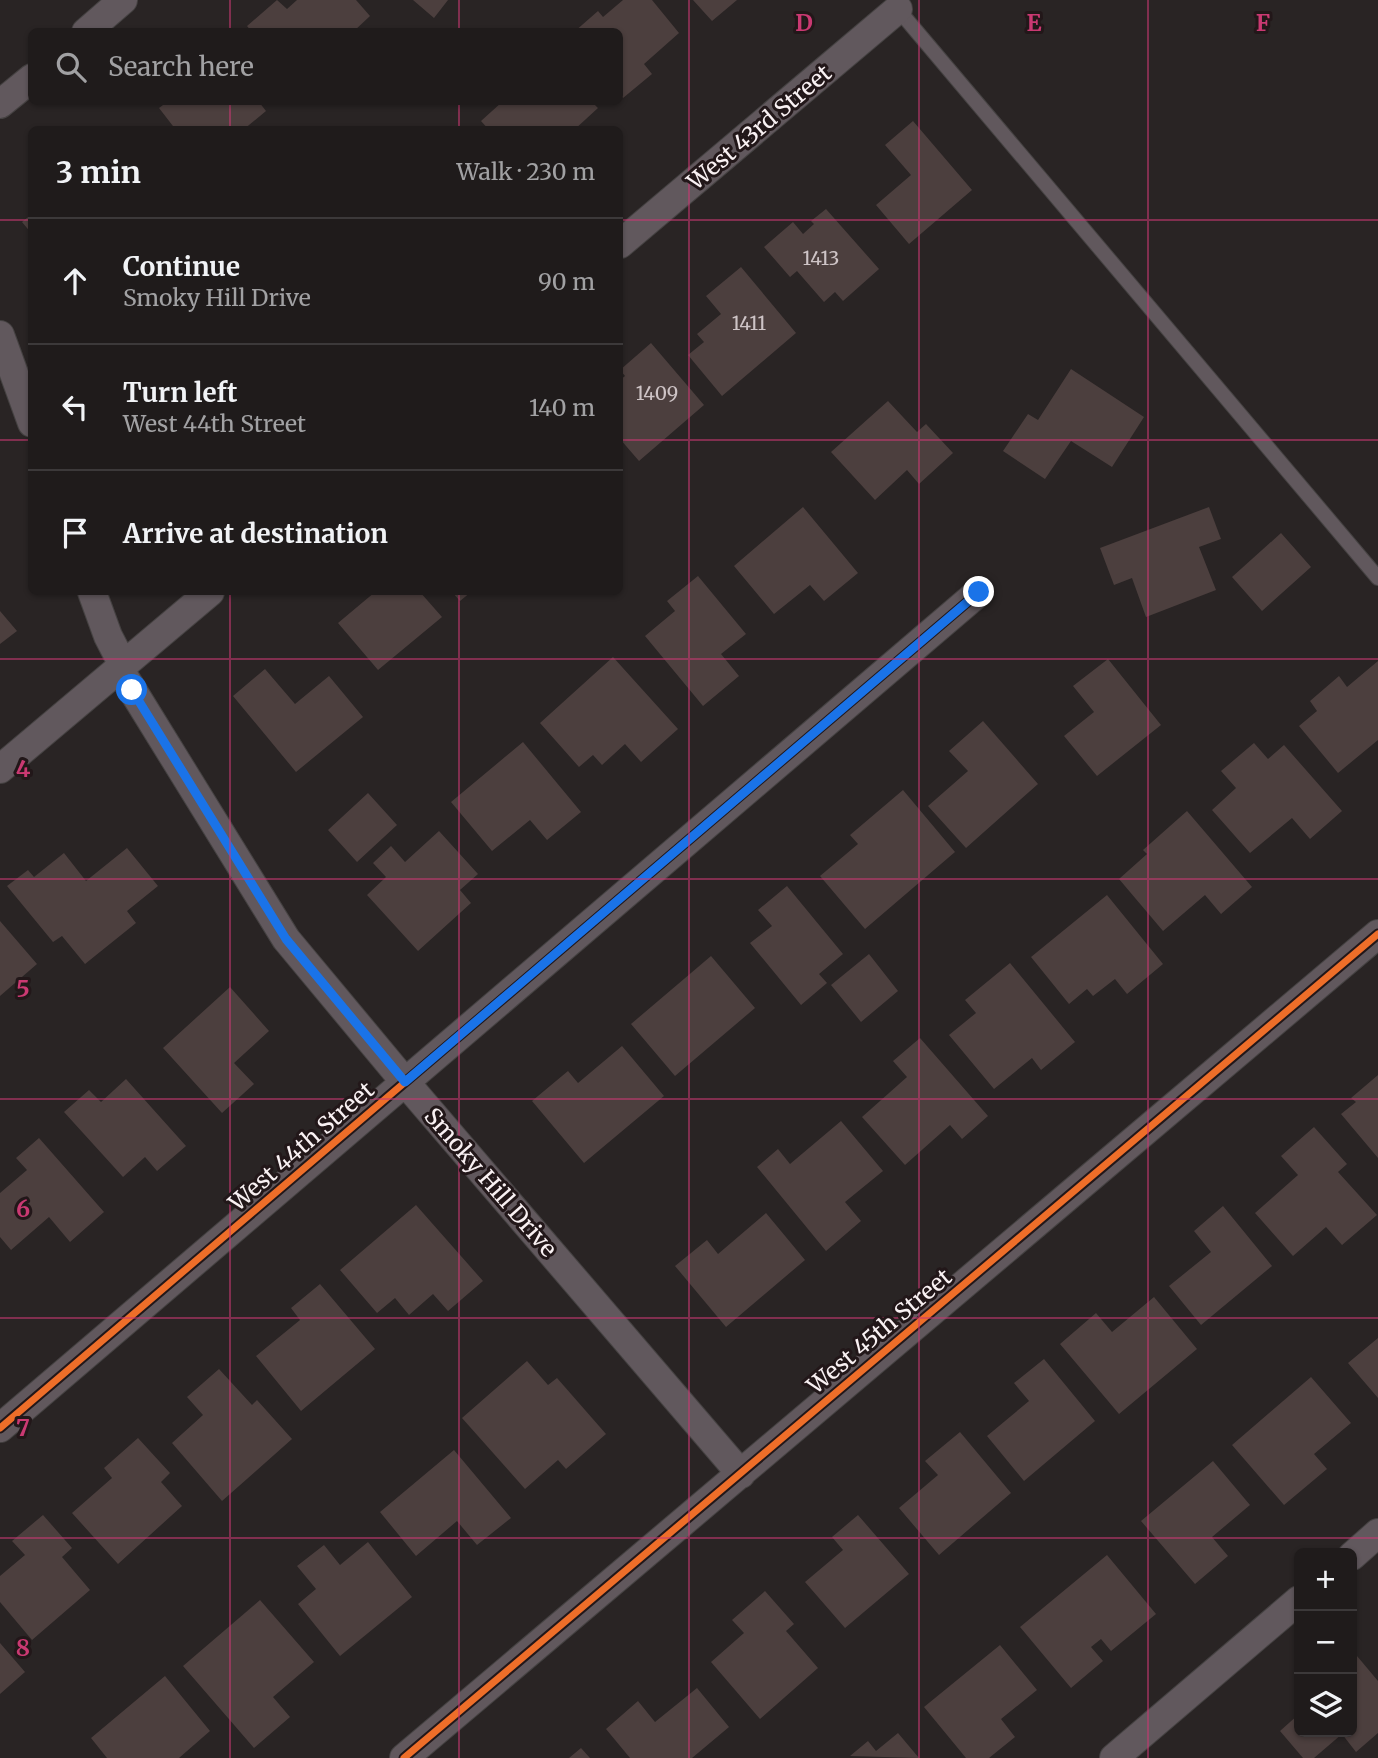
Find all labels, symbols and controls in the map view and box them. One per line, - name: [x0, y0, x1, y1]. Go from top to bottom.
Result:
- text: D: [795, 8, 813, 37]
- text: E: [1026, 8, 1042, 37]
- text: F: [1256, 8, 1270, 37]
- search box: [28, 28, 623, 105]
- icon: search: [52, 48, 90, 86]
- text: Search here: [108, 50, 254, 83]
- street label: West 43rd Street: [680, 58, 837, 196]
- text: 3 min: [56, 153, 141, 191]
- text: Walk · 230 m: [456, 157, 595, 186]
- house number: 1413: [803, 246, 839, 270]
- text: Continue: [123, 250, 240, 283]
- icon: ahead: [56, 262, 94, 300]
- text: 90 m: [538, 267, 595, 296]
- text: Smoky Hill Drive: [123, 283, 311, 312]
- house number: 1411: [732, 311, 767, 335]
- text: Turn left: [123, 376, 237, 409]
- house number: 1409: [636, 381, 678, 405]
- icon: left: [56, 388, 94, 426]
- text: 140 m: [529, 393, 595, 422]
- text: West 44th Street: [123, 409, 306, 438]
- icon: arrive: [56, 514, 94, 552]
- text: Arrive at destination: [123, 517, 388, 550]
- route end: [963, 576, 994, 607]
- route start: [116, 674, 147, 705]
- text: 4: [16, 754, 31, 783]
- text: 5: [16, 974, 30, 1003]
- street label: West 44th Street: [222, 1075, 380, 1218]
- street label: Smoky Hill Drive: [418, 1102, 564, 1262]
- text: 6: [16, 1194, 30, 1223]
- street label: West 45th Street: [800, 1262, 957, 1401]
- text: 7: [16, 1413, 30, 1442]
- map controls: [1294, 1548, 1357, 1737]
- button: +: [1294, 1548, 1357, 1611]
- button: −: [1294, 1611, 1357, 1674]
- text: 8: [16, 1633, 30, 1662]
- button: layers: [1294, 1674, 1357, 1737]

